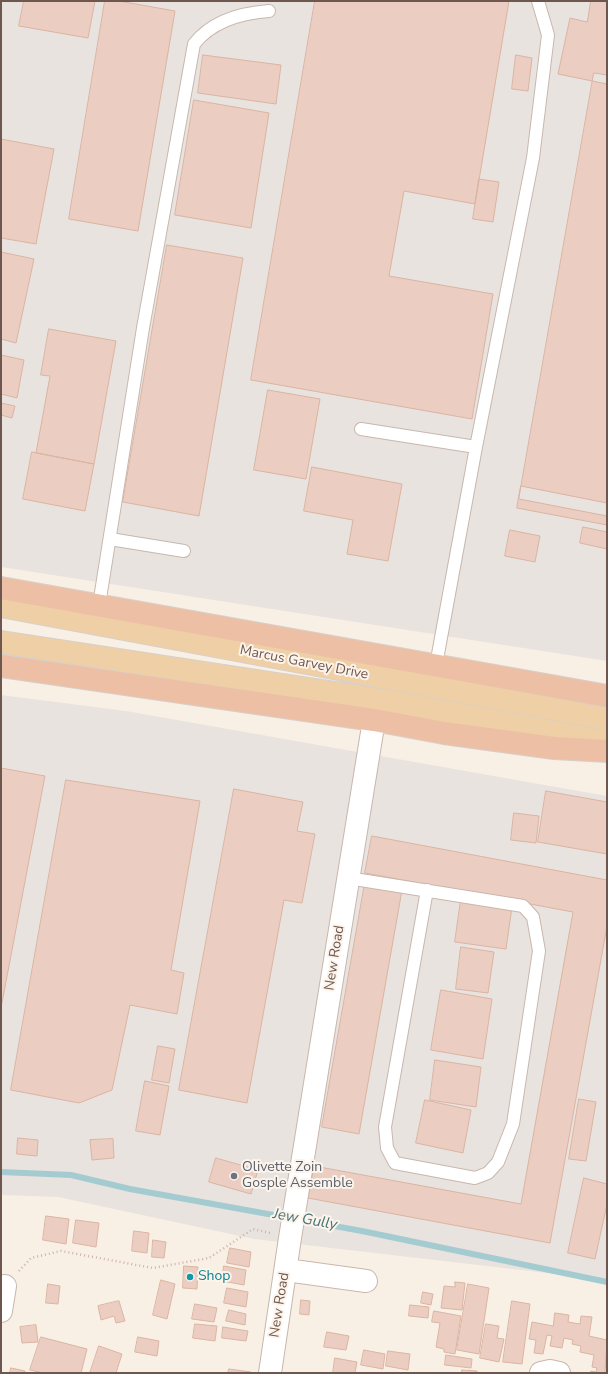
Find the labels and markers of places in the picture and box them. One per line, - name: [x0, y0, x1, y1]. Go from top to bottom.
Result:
- place label: Olivette Zoin Gosple Assemble: [242, 1160, 353, 1192]
- marker: Olivette Zoin Gosple Assemble: [229, 1171, 239, 1181]
- place label: Shop: [198, 1269, 231, 1285]
- marker: Shop: [185, 1272, 195, 1282]

